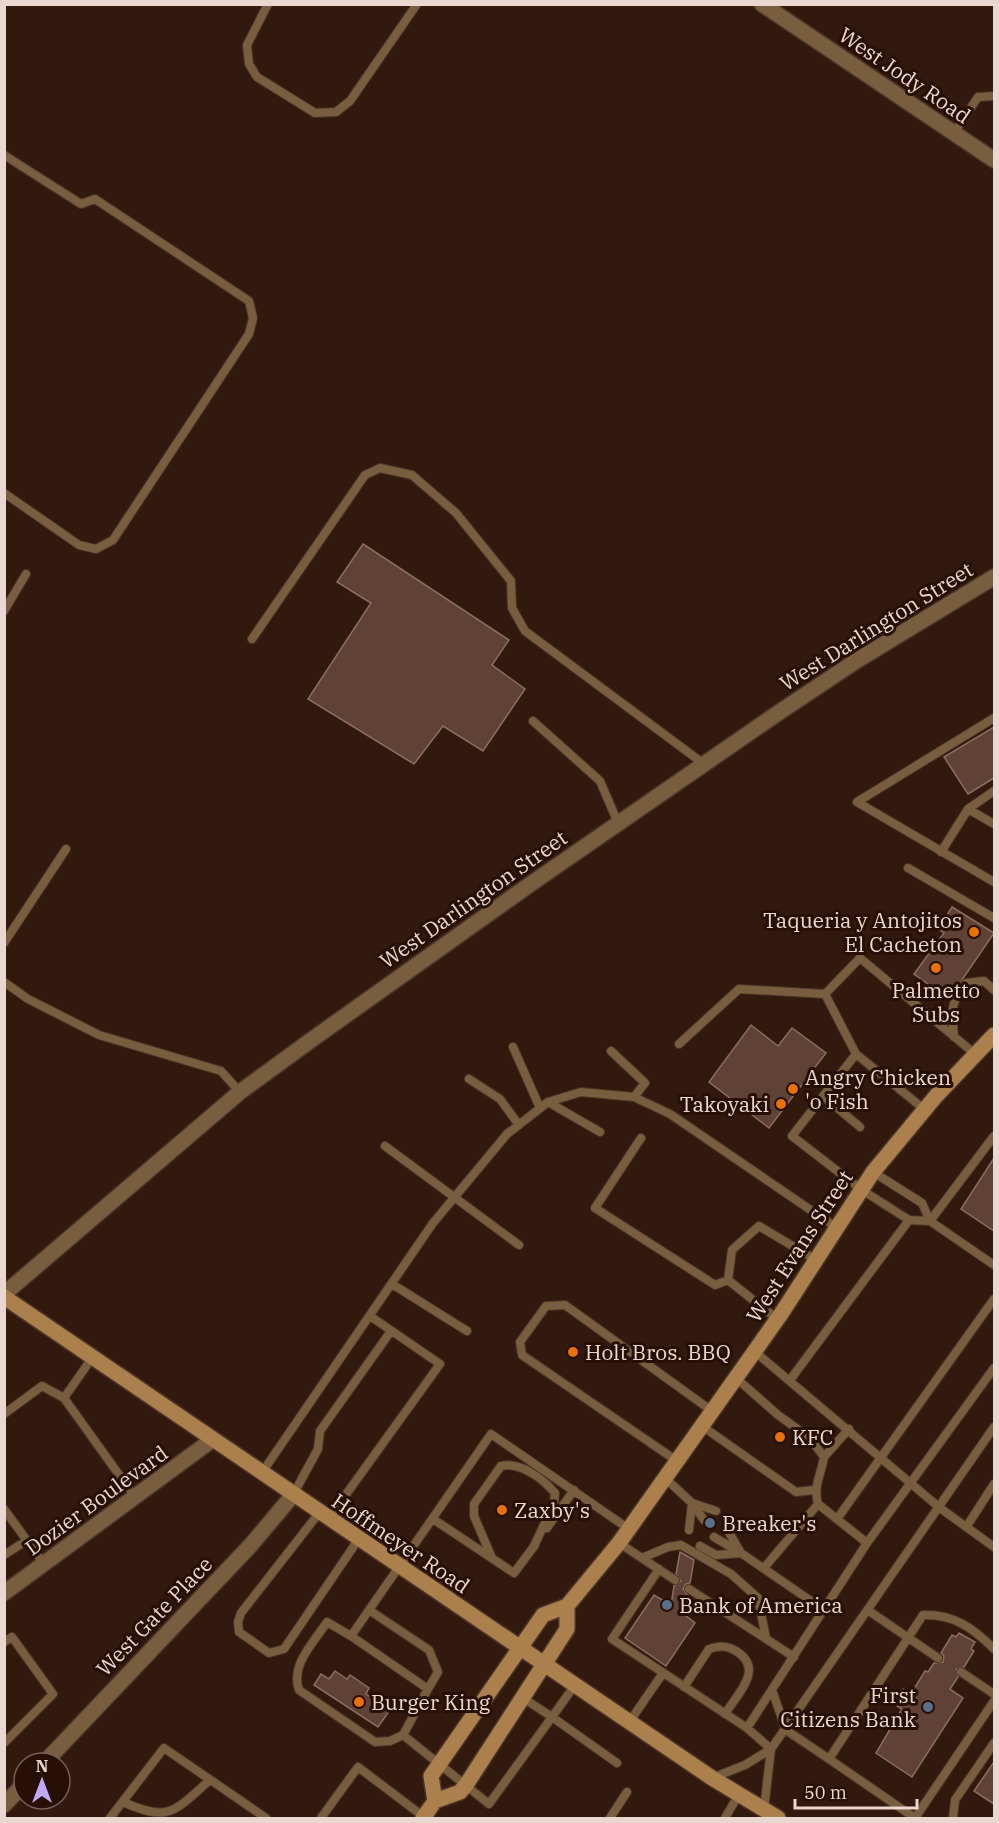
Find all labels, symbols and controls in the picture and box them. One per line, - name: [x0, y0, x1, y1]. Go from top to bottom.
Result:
- street label: West Jody Road: [834, 21, 977, 130]
- street label: West Darlington Street: [774, 555, 978, 697]
- street label: West Darlington Street: [374, 824, 572, 974]
- place label: Taqueria y Antojitos El Cacheton: [763, 906, 962, 958]
- marker: Taqueria y Antojitos El Cacheton: [967, 925, 981, 939]
- marker: Palmetto Subs: [929, 961, 943, 975]
- place label: Palmetto Subs: [892, 976, 980, 1028]
- place label: Angry Chicken 'o Fish: [805, 1063, 951, 1115]
- marker: Angry Chicken 'o Fish: [786, 1082, 800, 1096]
- place label: Takoyaki: [680, 1090, 769, 1118]
- marker: Takoyaki: [774, 1097, 788, 1111]
- street label: West Evans Street: [739, 1164, 859, 1328]
- place label: Holt Bros. BBQ: [585, 1338, 731, 1366]
- marker: Holt Bros. BBQ: [566, 1345, 580, 1359]
- place label: KFC: [792, 1423, 833, 1451]
- marker: KFC: [773, 1430, 787, 1444]
- street label: Dozier Boulevard: [19, 1439, 173, 1561]
- street label: Hoffmeyer Road: [327, 1487, 475, 1600]
- place label: Zaxby's: [514, 1496, 590, 1524]
- marker: Zaxby's: [495, 1503, 509, 1517]
- place label: Breaker's: [722, 1509, 816, 1537]
- marker: Breaker's: [703, 1516, 717, 1530]
- street label: West Gate Place: [90, 1550, 218, 1682]
- place label: Bank of America: [679, 1591, 843, 1619]
- marker: Bank of America: [660, 1598, 674, 1612]
- place label: First Citizens Bank: [780, 1681, 917, 1733]
- place label: Burger King: [371, 1688, 491, 1716]
- marker: Burger King: [352, 1695, 366, 1709]
- marker: First Citizens Bank: [921, 1700, 935, 1714]
- north arrow: [12, 1751, 72, 1811]
- text: N: [36, 1756, 48, 1776]
- scale bar: [795, 1772, 916, 1810]
- text: 50 m: [804, 1781, 847, 1804]

